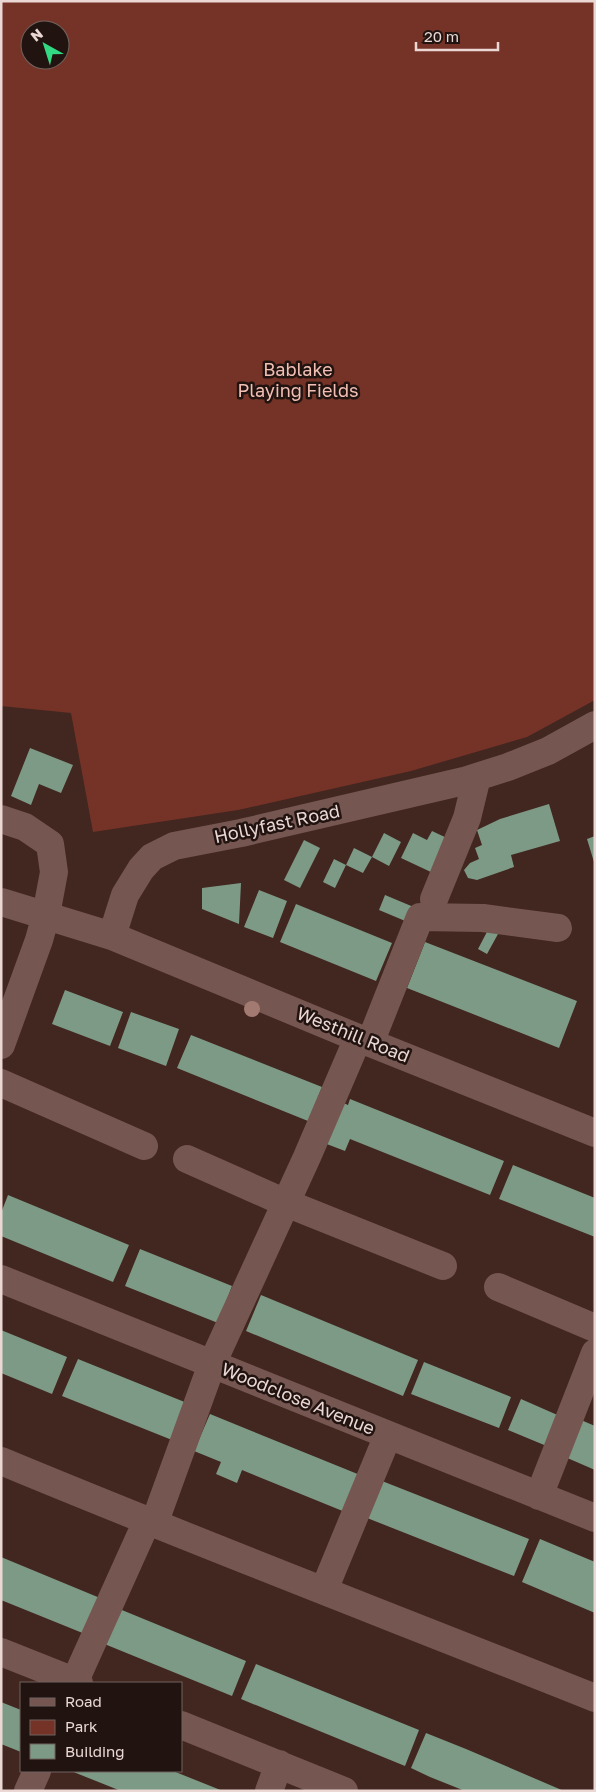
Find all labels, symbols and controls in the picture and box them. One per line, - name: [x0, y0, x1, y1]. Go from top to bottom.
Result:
- north arrow: [20, 20, 70, 70]
- scale bar: [416, 20, 498, 52]
- text: N: [27, 25, 46, 44]
- text: 20 m: [424, 27, 459, 45]
- park label: Bablake Playing Fields: [237, 358, 359, 401]
- street label: Hollyfast Road: [212, 799, 342, 847]
- street label: Westhill Road: [294, 1001, 413, 1067]
- street label: Woodclose Avenue: [218, 1357, 378, 1439]
- legend: [20, 1682, 182, 1772]
- text: Road: [65, 1692, 102, 1710]
- text: Park: [65, 1717, 98, 1735]
- text: Building: [65, 1742, 125, 1760]

